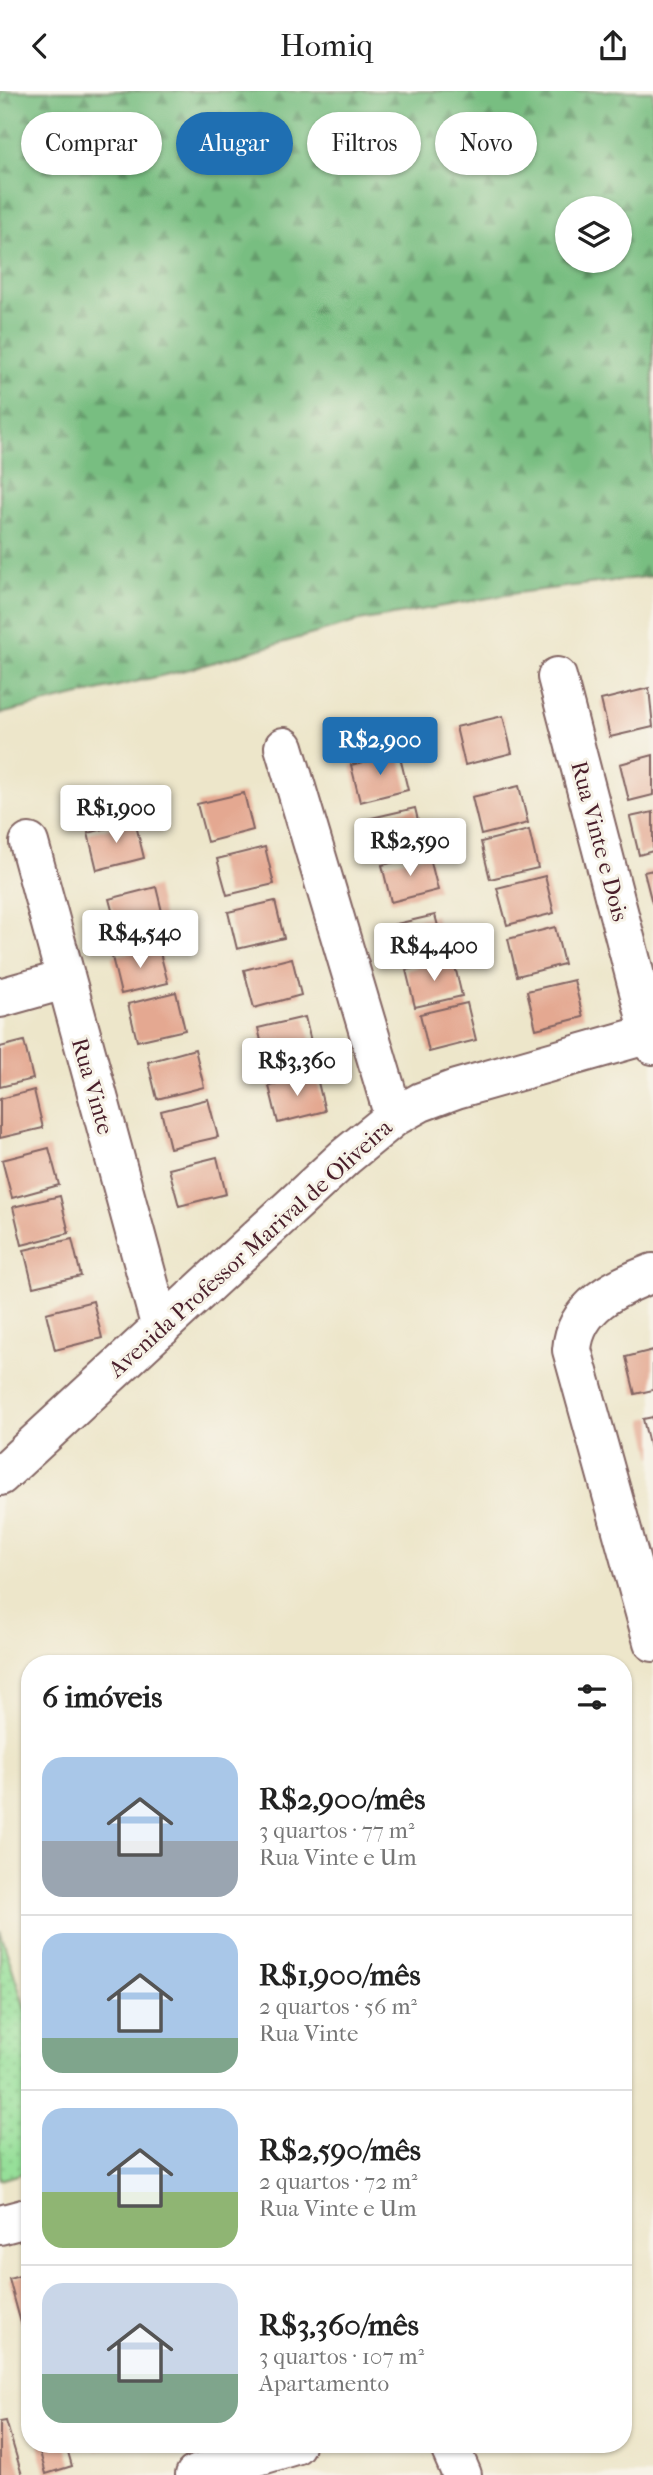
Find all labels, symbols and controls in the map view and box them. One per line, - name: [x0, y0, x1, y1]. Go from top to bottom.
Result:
- icon: back: [21, 27, 59, 65]
- text: Homiq: [280, 27, 373, 64]
- icon: share: [594, 27, 632, 65]
- chip: Comprar: [21, 112, 162, 175]
- chip: Alugar: [176, 112, 293, 175]
- chip: Filtros: [307, 112, 421, 175]
- chip: Novo: [435, 112, 537, 175]
- map controls: [555, 196, 632, 273]
- button: layers: [555, 196, 632, 273]
- pin: R$2,900: [315, 717, 445, 777]
- text: R$2,900: [339, 726, 421, 753]
- street label: Rua Vinte e Dois: [565, 758, 634, 924]
- pin: R$1,900: [51, 785, 181, 845]
- text: R$1,900: [76, 794, 156, 821]
- pin: R$2,590: [345, 819, 475, 878]
- text: R$2,590: [370, 827, 450, 854]
- pin: R$4,540: [75, 911, 205, 970]
- text: R$4,540: [98, 919, 182, 946]
- pin: R$4,400: [369, 923, 499, 983]
- text: R$4,400: [390, 932, 478, 959]
- street label: Rua Vinte: [66, 1035, 119, 1138]
- pin: R$3,360: [232, 1039, 362, 1098]
- text: R$3,360: [258, 1047, 336, 1074]
- street label: Avenida Professor Marival de Oliveira: [102, 1114, 398, 1384]
- icon: filters: [573, 1678, 611, 1716]
- text: 6 imóveis: [42, 1680, 162, 1715]
- text: R$2,900/mês: [259, 1782, 425, 1817]
- icon: home: [98, 1785, 182, 1869]
- text: 3 quartos · 77 m²: [259, 1817, 414, 1844]
- text: Rua Vinte e Um: [259, 1844, 417, 1871]
- text: R$1,900/mês: [259, 1958, 421, 1993]
- icon: home: [98, 1961, 182, 2045]
- text: 2 quartos · 56 m²: [259, 1993, 417, 2020]
- text: Rua Vinte: [259, 2020, 358, 2047]
- text: R$2,590/mês: [259, 2133, 421, 2168]
- icon: home: [98, 2136, 182, 2220]
- text: 2 quartos · 72 m²: [259, 2168, 418, 2195]
- text: Rua Vinte e Um: [259, 2195, 417, 2222]
- text: R$3,360/mês: [259, 2308, 419, 2343]
- icon: home: [98, 2311, 182, 2395]
- text: 3 quartos · 107 m²: [259, 2343, 424, 2370]
- text: Apartamento: [259, 2370, 389, 2397]

